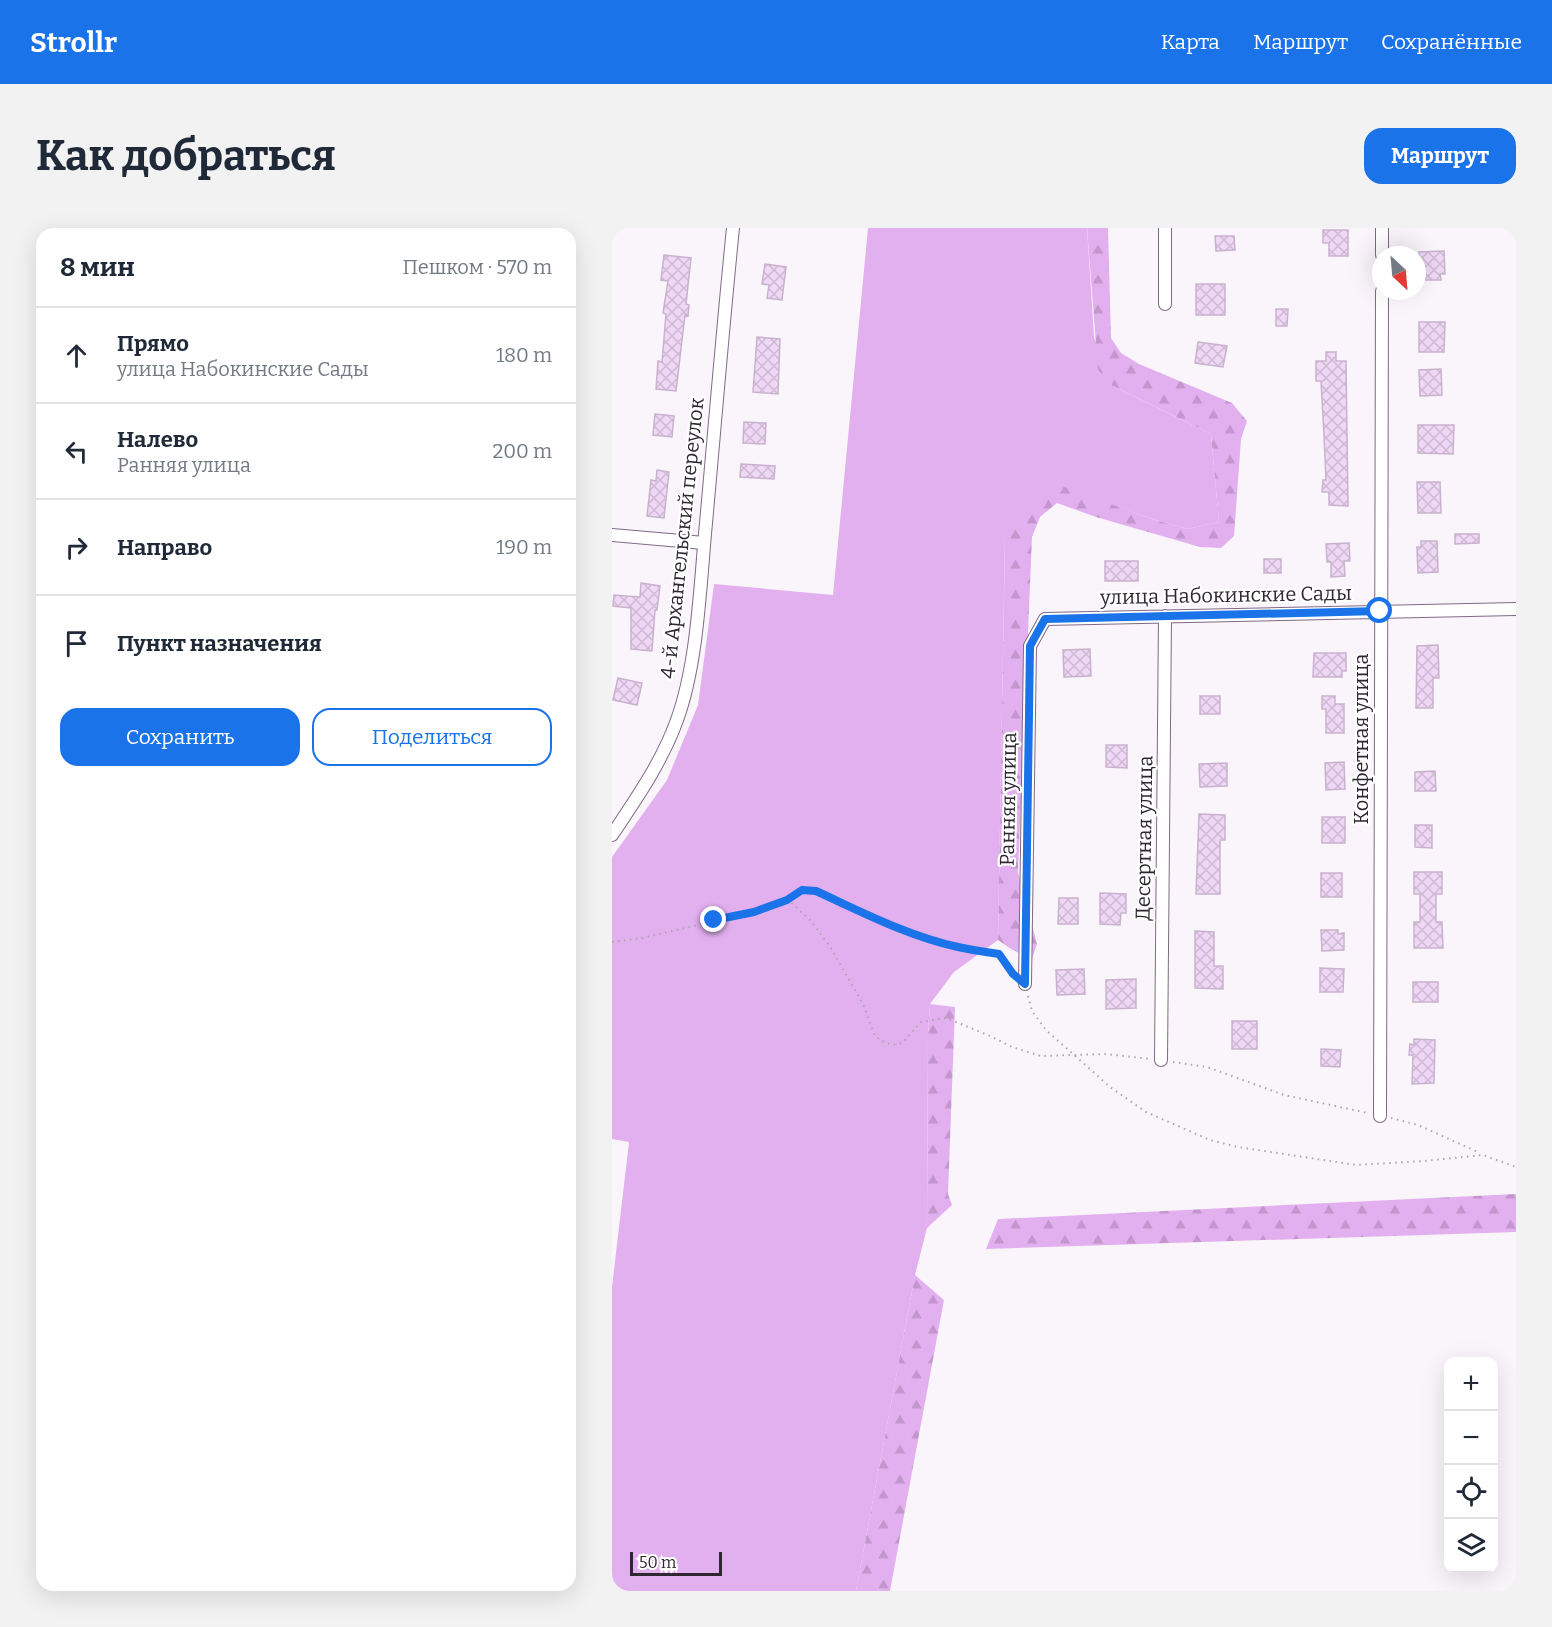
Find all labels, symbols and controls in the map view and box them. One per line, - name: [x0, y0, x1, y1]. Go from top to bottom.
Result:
- text: Strollr: [30, 26, 117, 59]
- text: Карта: [1161, 29, 1220, 55]
- text: Маршрут: [1253, 29, 1348, 55]
- text: Сохранённые: [1381, 29, 1522, 55]
- button: Маршрут: [1364, 128, 1516, 184]
- text: Как добраться: [36, 131, 336, 181]
- north arrow: [1372, 246, 1426, 300]
- text: 8 мин: [60, 252, 135, 283]
- text: Пешком · 570 m: [402, 255, 552, 279]
- text: Прямо: [117, 330, 189, 357]
- icon: ahead: [60, 339, 93, 372]
- text: 180 m: [496, 343, 552, 367]
- text: улица Набокинские Сады: [117, 357, 369, 381]
- street label: 4-й Архангельский переулок: [655, 396, 709, 680]
- text: Налево: [117, 426, 198, 453]
- icon: left: [60, 435, 93, 468]
- text: 200 m: [492, 439, 552, 463]
- text: Ранняя улица: [117, 453, 251, 477]
- icon: right: [60, 531, 93, 564]
- text: Направо: [117, 534, 212, 561]
- text: 190 m: [496, 535, 552, 559]
- street label: улица Набокинские Сады: [1099, 581, 1352, 609]
- route start: [1366, 597, 1392, 623]
- icon: arrive: [60, 627, 93, 660]
- text: Пункт назначения: [117, 630, 322, 657]
- street label: Конфетная улица: [1349, 653, 1373, 825]
- button: Сохранить: [60, 708, 300, 766]
- button: Поделиться: [312, 708, 552, 766]
- street label: Ранняя улица: [995, 732, 1021, 866]
- street label: Десертная улица: [1131, 755, 1157, 921]
- route end: [700, 906, 726, 932]
- map controls: [1444, 1357, 1498, 1573]
- button: +: [1444, 1357, 1498, 1411]
- button: −: [1444, 1411, 1498, 1465]
- button: locate: [1444, 1465, 1498, 1519]
- button: layers: [1444, 1519, 1498, 1573]
- scale bar: [630, 1549, 722, 1576]
- text: 50 m: [639, 1553, 676, 1572]

